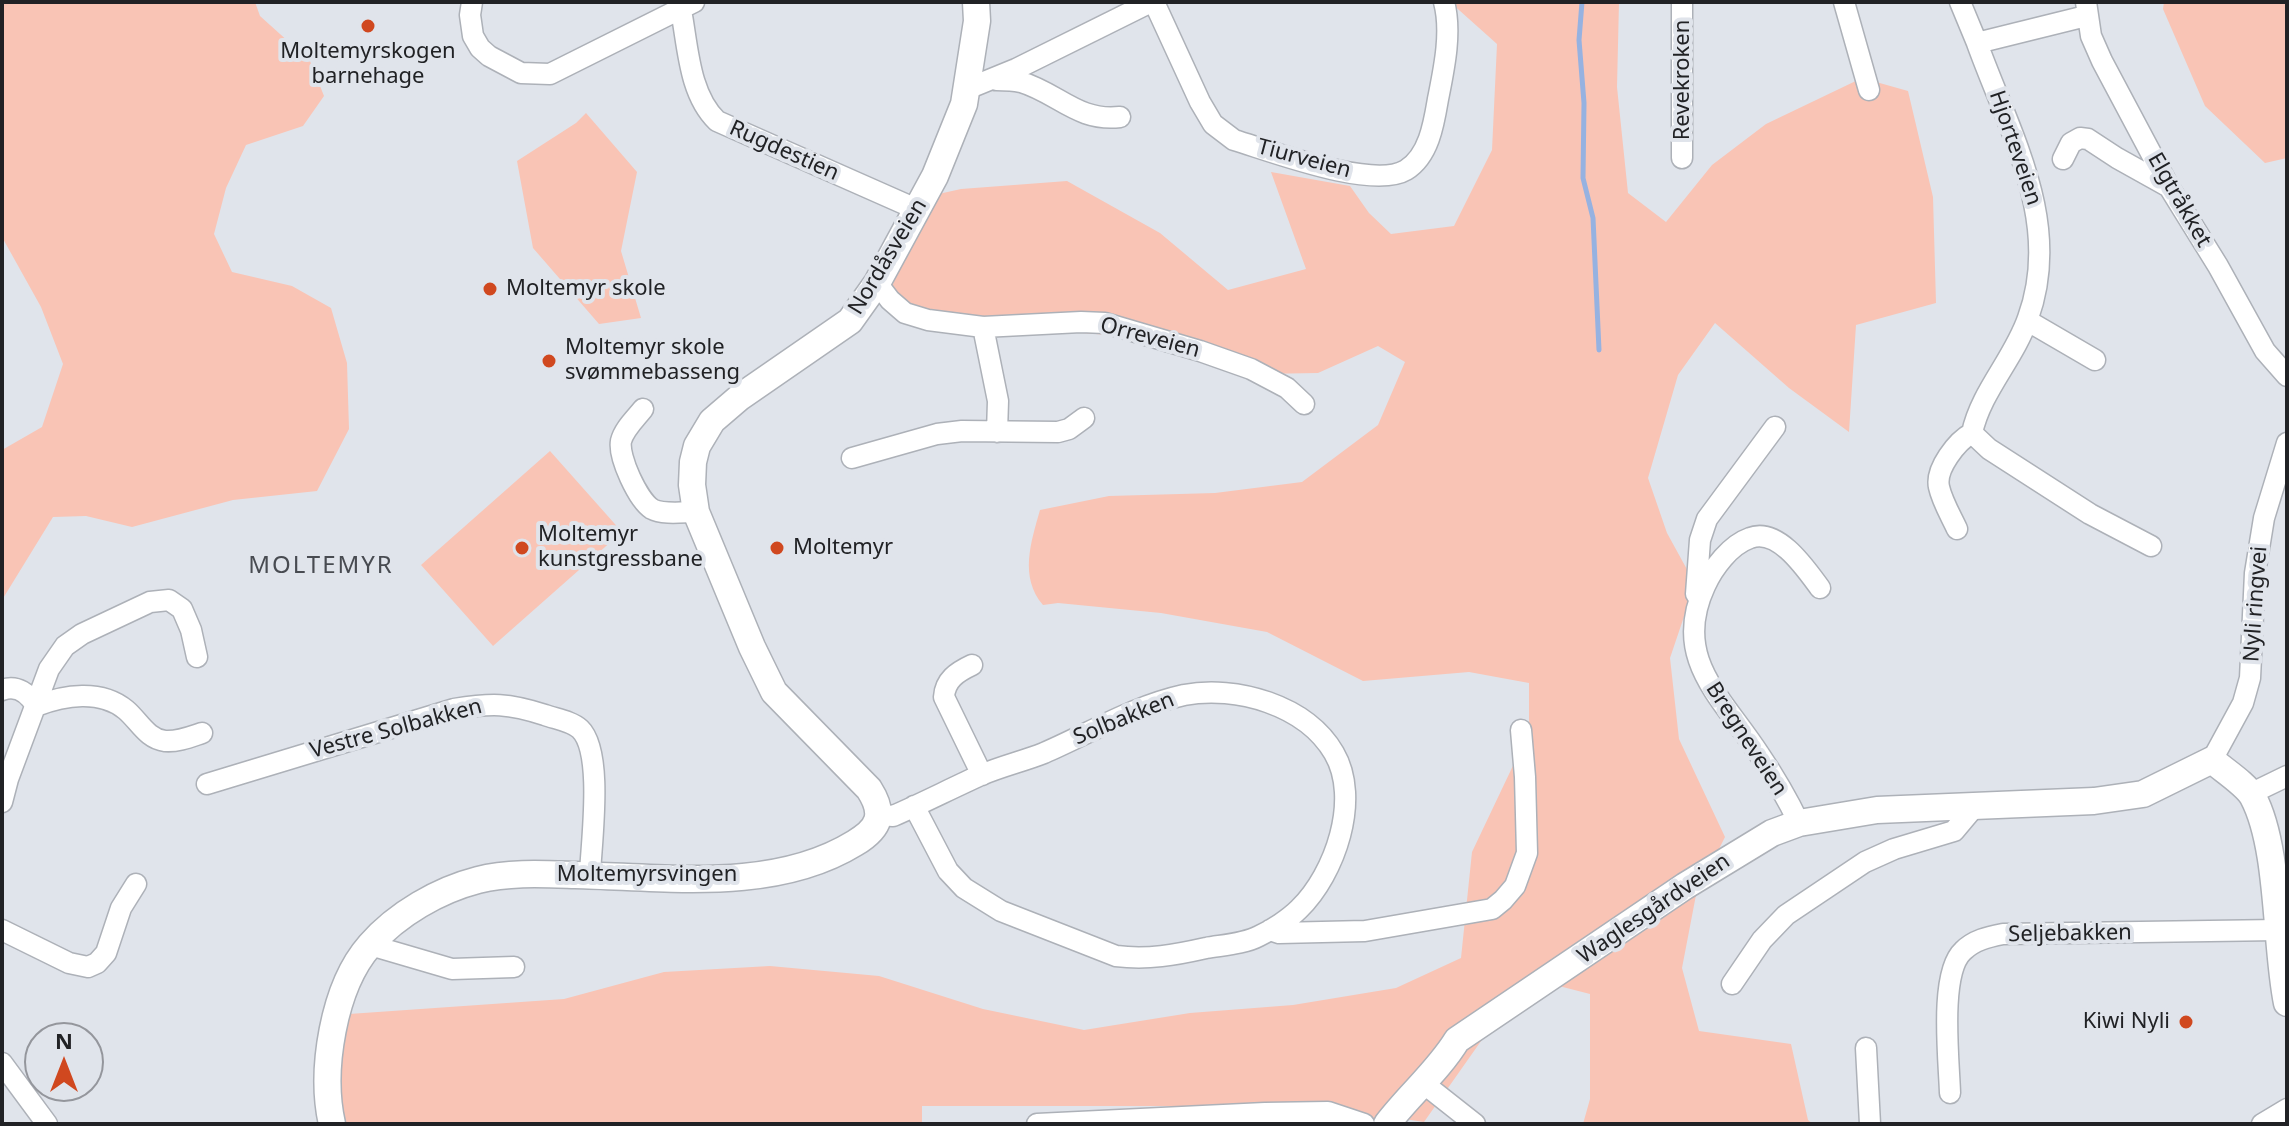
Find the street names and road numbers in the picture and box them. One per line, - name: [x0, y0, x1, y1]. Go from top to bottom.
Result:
- street label: Revekroken: [1670, 20, 1696, 140]
- street label: Hjorteveien: [1983, 87, 2047, 209]
- street label: Rugdestien: [725, 115, 843, 187]
- street label: Tiurveien: [1254, 134, 1354, 184]
- street label: Elgtråkket: [2142, 148, 2216, 252]
- street label: Nordåsveien: [843, 194, 933, 320]
- street label: Orreveien: [1097, 312, 1203, 364]
- street label: Nyli ringvei: [2239, 545, 2273, 663]
- street label: Bregneveien: [1700, 677, 1792, 801]
- street label: Solbakken: [1070, 687, 1178, 751]
- street label: Vestre Solbakken: [307, 693, 485, 765]
- street label: Waglesgårdveien: [1573, 848, 1735, 970]
- street label: Moltemyrsvingen: [557, 862, 737, 888]
- street label: Seljebakken: [2008, 920, 2132, 948]

